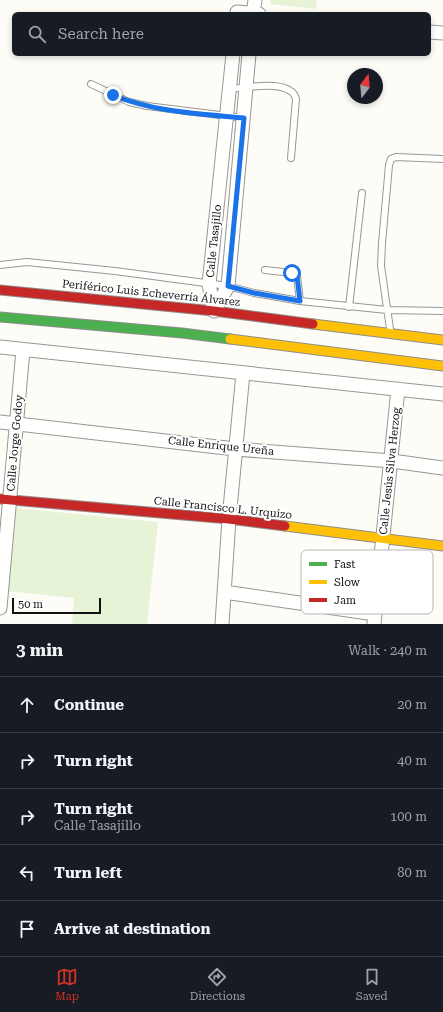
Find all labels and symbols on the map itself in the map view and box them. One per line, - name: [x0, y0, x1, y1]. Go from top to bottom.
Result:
- north arrow: [347, 68, 383, 104]
- route end: [104, 86, 122, 104]
- street label: Calle Tasajillo: [204, 204, 224, 278]
- route start: [283, 264, 301, 282]
- street label: Periférico Luis Echeverría Álvarez: [61, 276, 241, 309]
- street label: Calle Jorge Godoy: [4, 394, 26, 492]
- street label: Calle Jesús Silva Herzog: [377, 406, 403, 535]
- street label: Calle Enrique Ureña: [167, 434, 275, 458]
- street label: Calle Francisco L. Urquizo: [153, 494, 293, 522]
- legend: [301, 550, 433, 614]
- text: Fast: [334, 558, 355, 571]
- text: Slow: [334, 576, 361, 589]
- text: Jam: [334, 594, 356, 607]
- scale bar: [12, 596, 101, 615]

